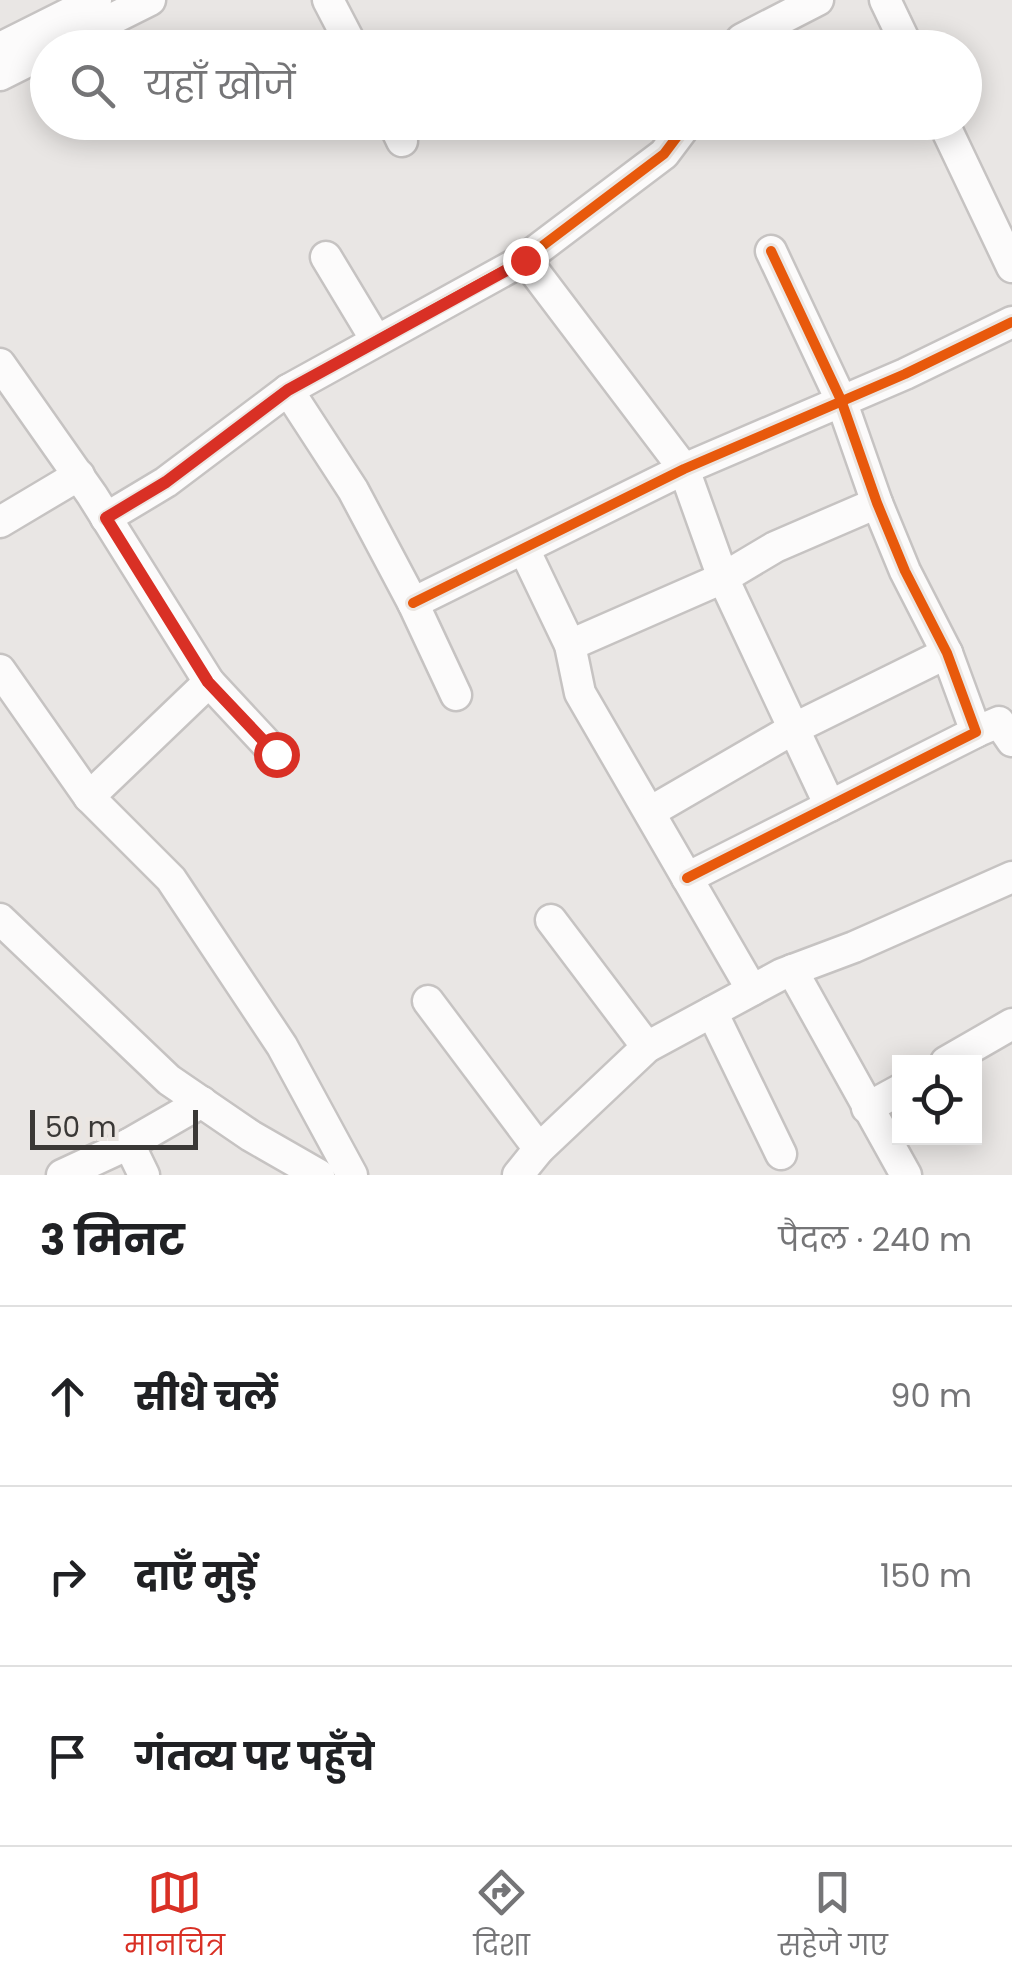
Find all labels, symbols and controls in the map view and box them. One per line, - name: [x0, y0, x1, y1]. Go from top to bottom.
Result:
- search box: [30, 30, 982, 140]
- icon: search: [65, 58, 120, 113]
- text: यहाँ खोजें: [145, 59, 295, 112]
- route end: [503, 238, 549, 284]
- route start: [254, 732, 300, 778]
- map controls: [892, 1055, 982, 1145]
- button: locate: [892, 1055, 982, 1145]
- scale bar: [30, 1105, 198, 1150]
- text: 50 m: [45, 1108, 116, 1147]
- text: 3 मिनट: [40, 1211, 185, 1270]
- text: पैदल · 240 m: [779, 1217, 972, 1262]
- icon: ahead: [40, 1369, 95, 1424]
- text: सीधे चलें: [135, 1370, 278, 1423]
- text: 90 m: [890, 1373, 972, 1418]
- icon: right: [40, 1549, 95, 1604]
- text: दाएँ मुड़ें: [135, 1550, 257, 1603]
- text: 150 m: [880, 1553, 972, 1598]
- icon: arrive: [40, 1729, 95, 1784]
- text: गंतव्य पर पहुँचे: [135, 1730, 374, 1783]
- tab: मानचित्र: [124, 1865, 225, 1967]
- tab: दिशा: [473, 1865, 530, 1967]
- tab: सहेजे गए: [778, 1865, 888, 1967]

